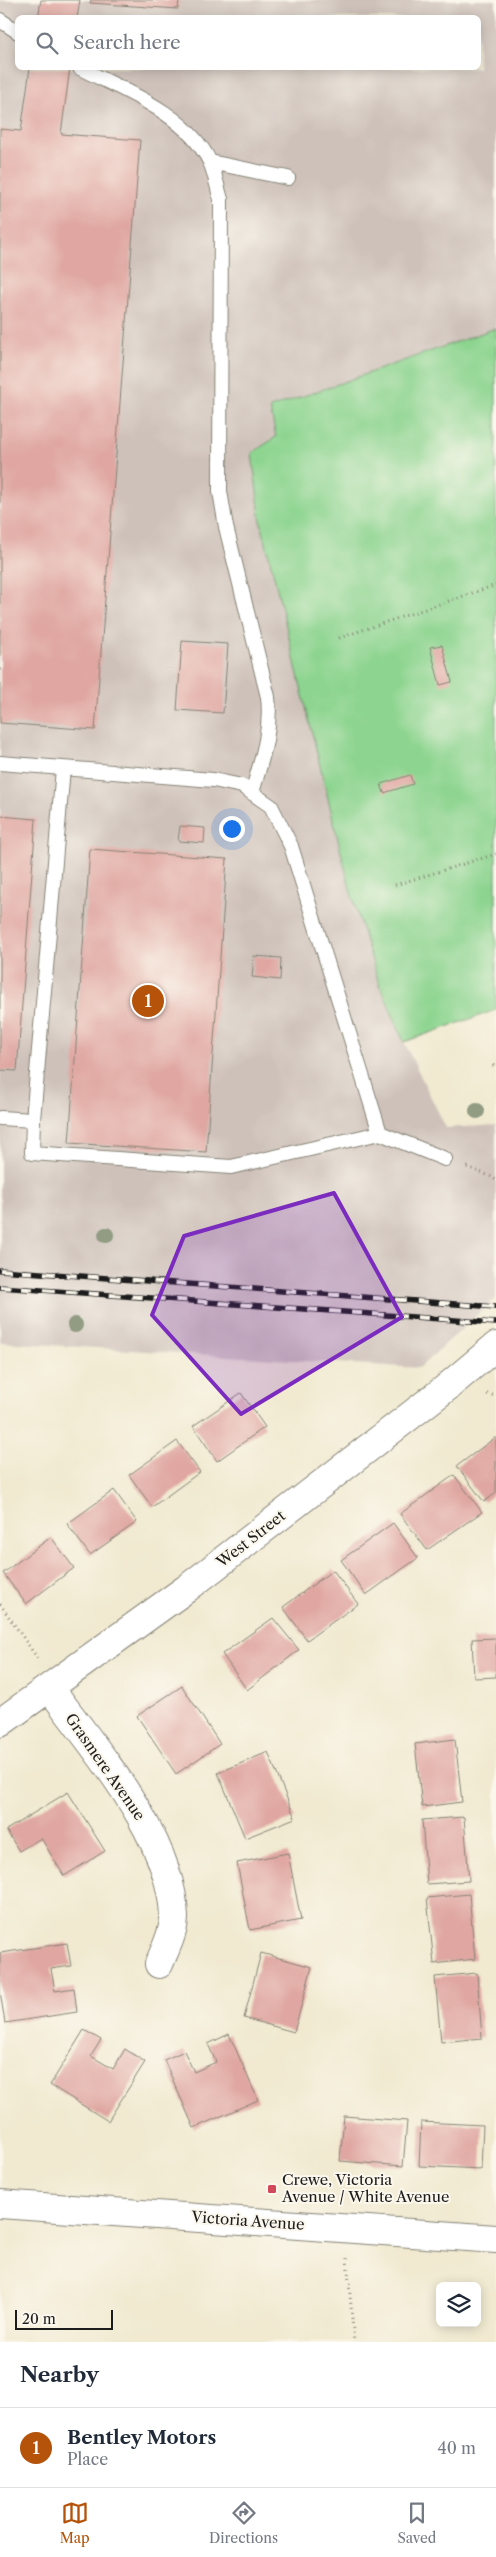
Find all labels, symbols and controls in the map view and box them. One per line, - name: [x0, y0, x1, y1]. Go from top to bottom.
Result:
- search box: [15, 15, 481, 70]
- icon: search: [33, 29, 61, 57]
- text: Search here: [73, 31, 181, 54]
- your location: [219, 816, 245, 842]
- pin: 1: [132, 982, 164, 1020]
- street label: West Street: [212, 1506, 289, 1572]
- street label: Grasmere Avenue: [61, 1710, 149, 1824]
- place label: Crewe, Victoria Avenue / White Avenue: [281, 2170, 449, 2206]
- marker: Crewe, Victoria Avenue / White Avenue: [266, 2183, 278, 2195]
- street label: Victoria Avenue: [190, 2207, 305, 2234]
- map controls: [436, 2282, 481, 2327]
- button: layers: [436, 2282, 481, 2327]
- scale bar: [15, 2307, 112, 2330]
- text: 20 m: [22, 2310, 56, 2328]
- text: Nearby: [20, 2362, 99, 2387]
- text: Bentley Motors: [67, 2426, 216, 2449]
- text: 1: [32, 2438, 40, 2458]
- text: 40 m: [437, 2438, 476, 2458]
- text: Place: [67, 2449, 108, 2469]
- tab: Map: [60, 2499, 90, 2547]
- tab: Directions: [209, 2499, 278, 2547]
- tab: Saved: [397, 2499, 436, 2547]

